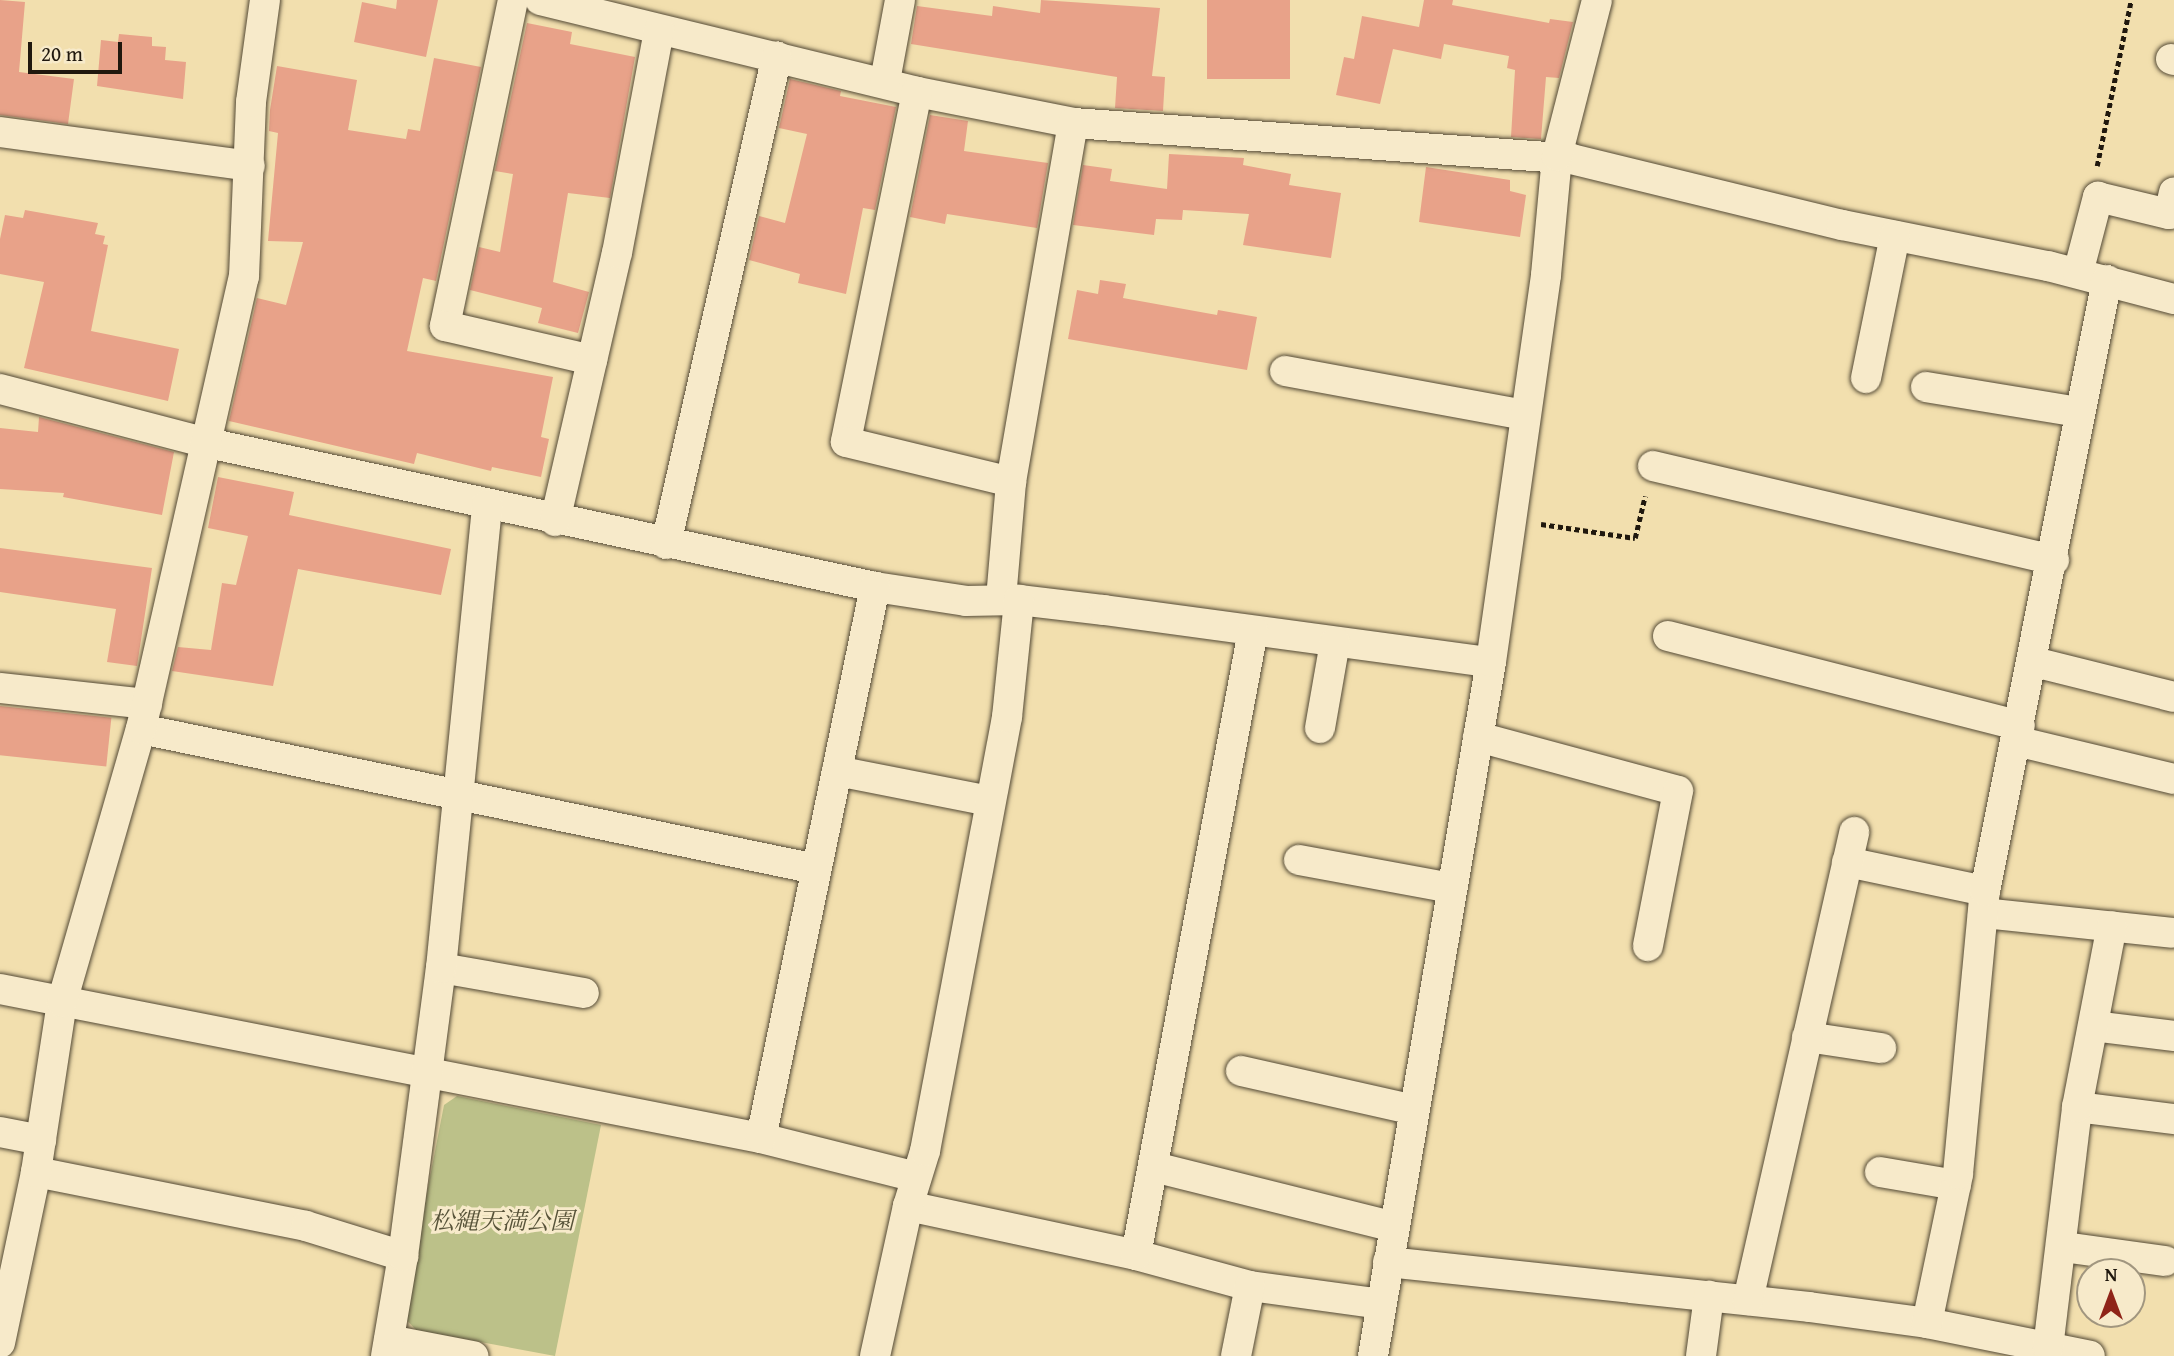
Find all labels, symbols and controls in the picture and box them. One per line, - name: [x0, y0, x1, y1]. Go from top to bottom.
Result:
- scale bar: [32, 28, 126, 72]
- text: 20 m: [41, 38, 83, 69]
- park label: 松縄天満公園: [430, 1207, 574, 1235]
- north arrow: [2076, 1258, 2146, 1328]
- text: N: [2105, 1260, 2117, 1288]

